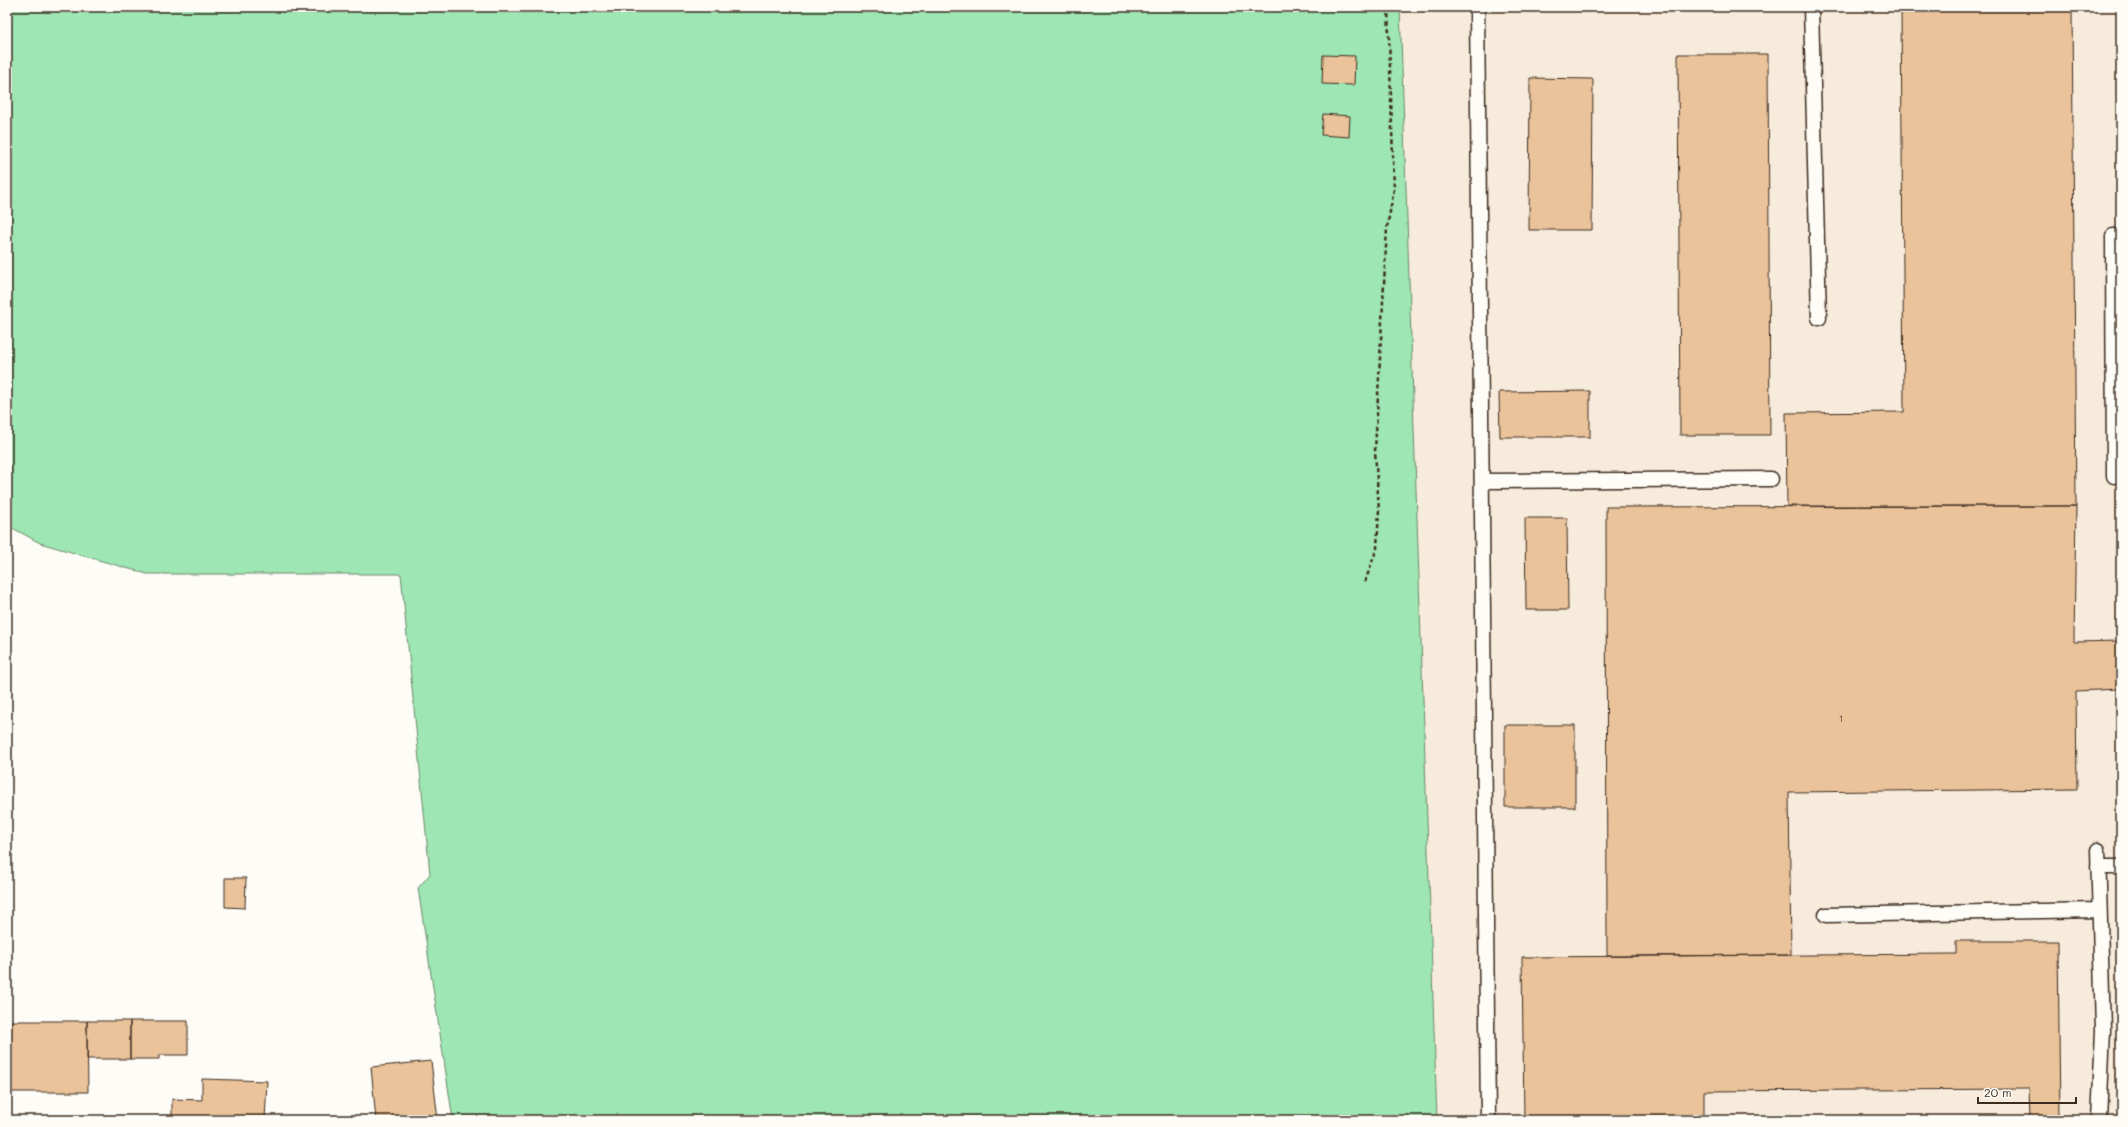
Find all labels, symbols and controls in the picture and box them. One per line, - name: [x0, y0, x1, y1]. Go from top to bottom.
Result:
- house number: 1: [1839, 711, 1843, 725]
- scale bar: [1978, 1079, 2076, 1105]
- text: 20 m: [1984, 1084, 2012, 1100]

